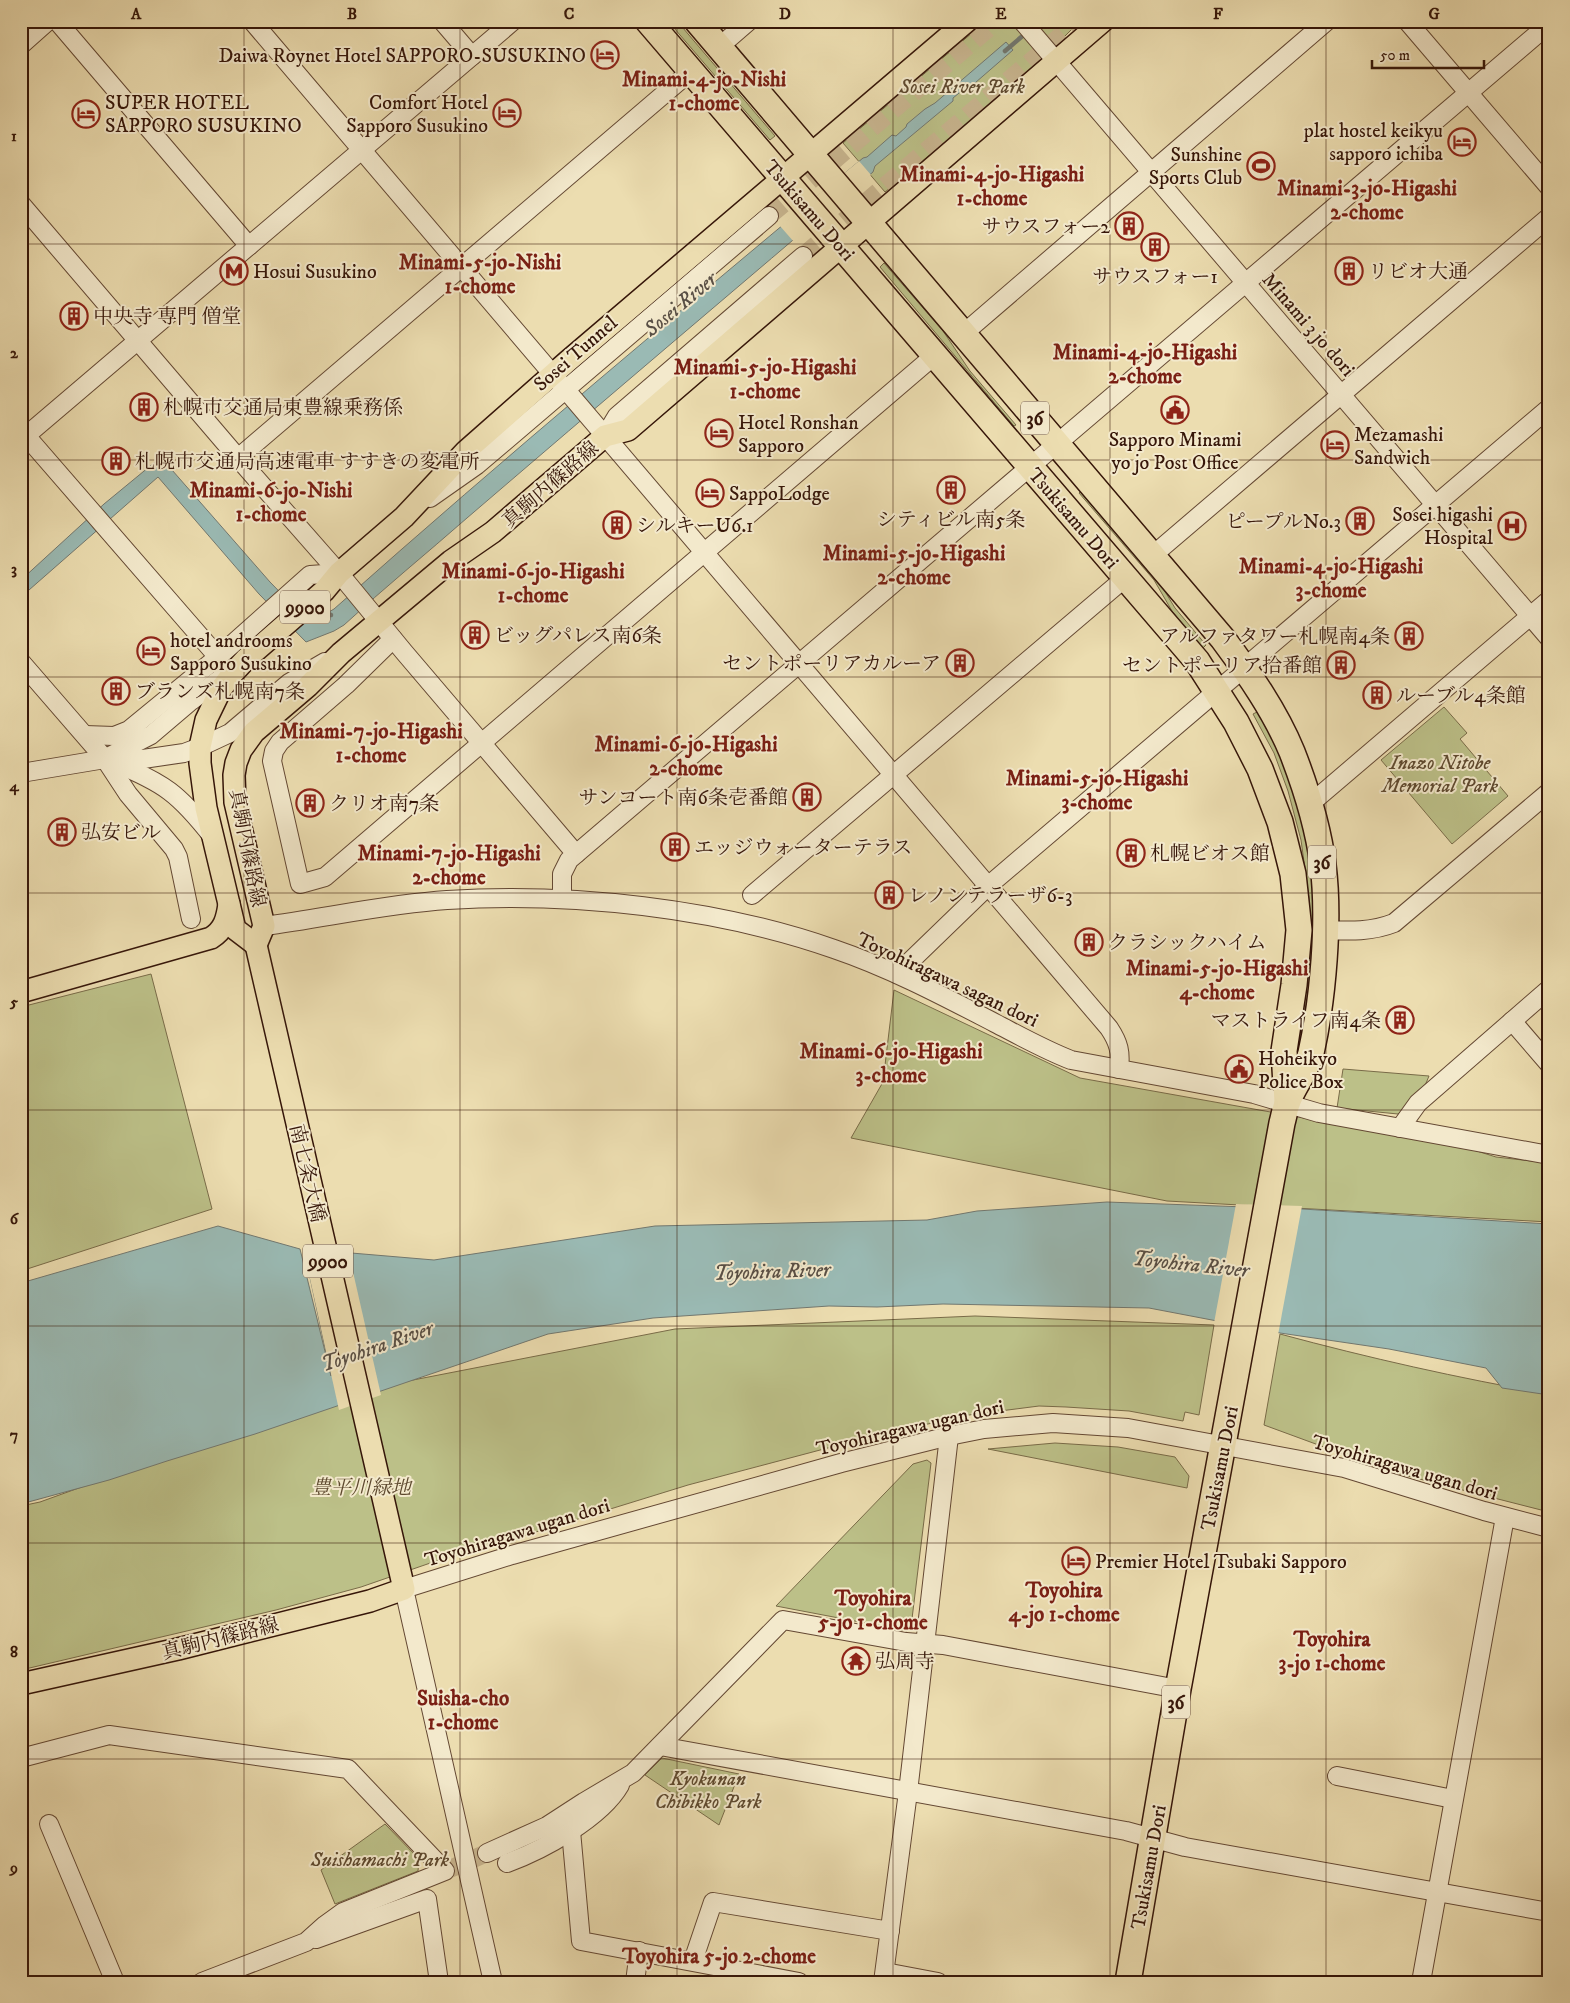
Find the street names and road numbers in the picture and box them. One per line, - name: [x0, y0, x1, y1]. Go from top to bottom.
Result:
- street label: Tsukisamu Dori: [758, 155, 860, 267]
- street label: Minami 3 jo dori: [1256, 268, 1360, 382]
- street label: Sosei Tunnel: [529, 311, 623, 397]
- road number: 36: [1021, 402, 1049, 434]
- street label: 真駒内篠路線: [498, 436, 604, 534]
- street label: Tsukisamu Dori: [1022, 463, 1124, 575]
- road number: 9900: [280, 590, 330, 624]
- street label: 真駒内篠路線: [223, 787, 270, 910]
- road number: 36: [1308, 846, 1336, 879]
- street label: Toyohiragawa sagan dori: [853, 927, 1042, 1033]
- street label: 南七条大橋: [283, 1122, 330, 1225]
- road number: 9900: [303, 1244, 353, 1278]
- street label: Toyohiragawa ugan dori: [814, 1395, 1007, 1462]
- street label: Tsukisamu Dori: [1196, 1404, 1245, 1533]
- street label: Toyohiragawa ugan dori: [1309, 1430, 1500, 1507]
- street label: Toyohiragawa ugan dori: [422, 1493, 613, 1573]
- street label: 真駒内篠路線: [159, 1613, 282, 1666]
- road number: 36: [1162, 1685, 1190, 1718]
- street label: Tsukisamu Dori: [1126, 1803, 1173, 1932]

